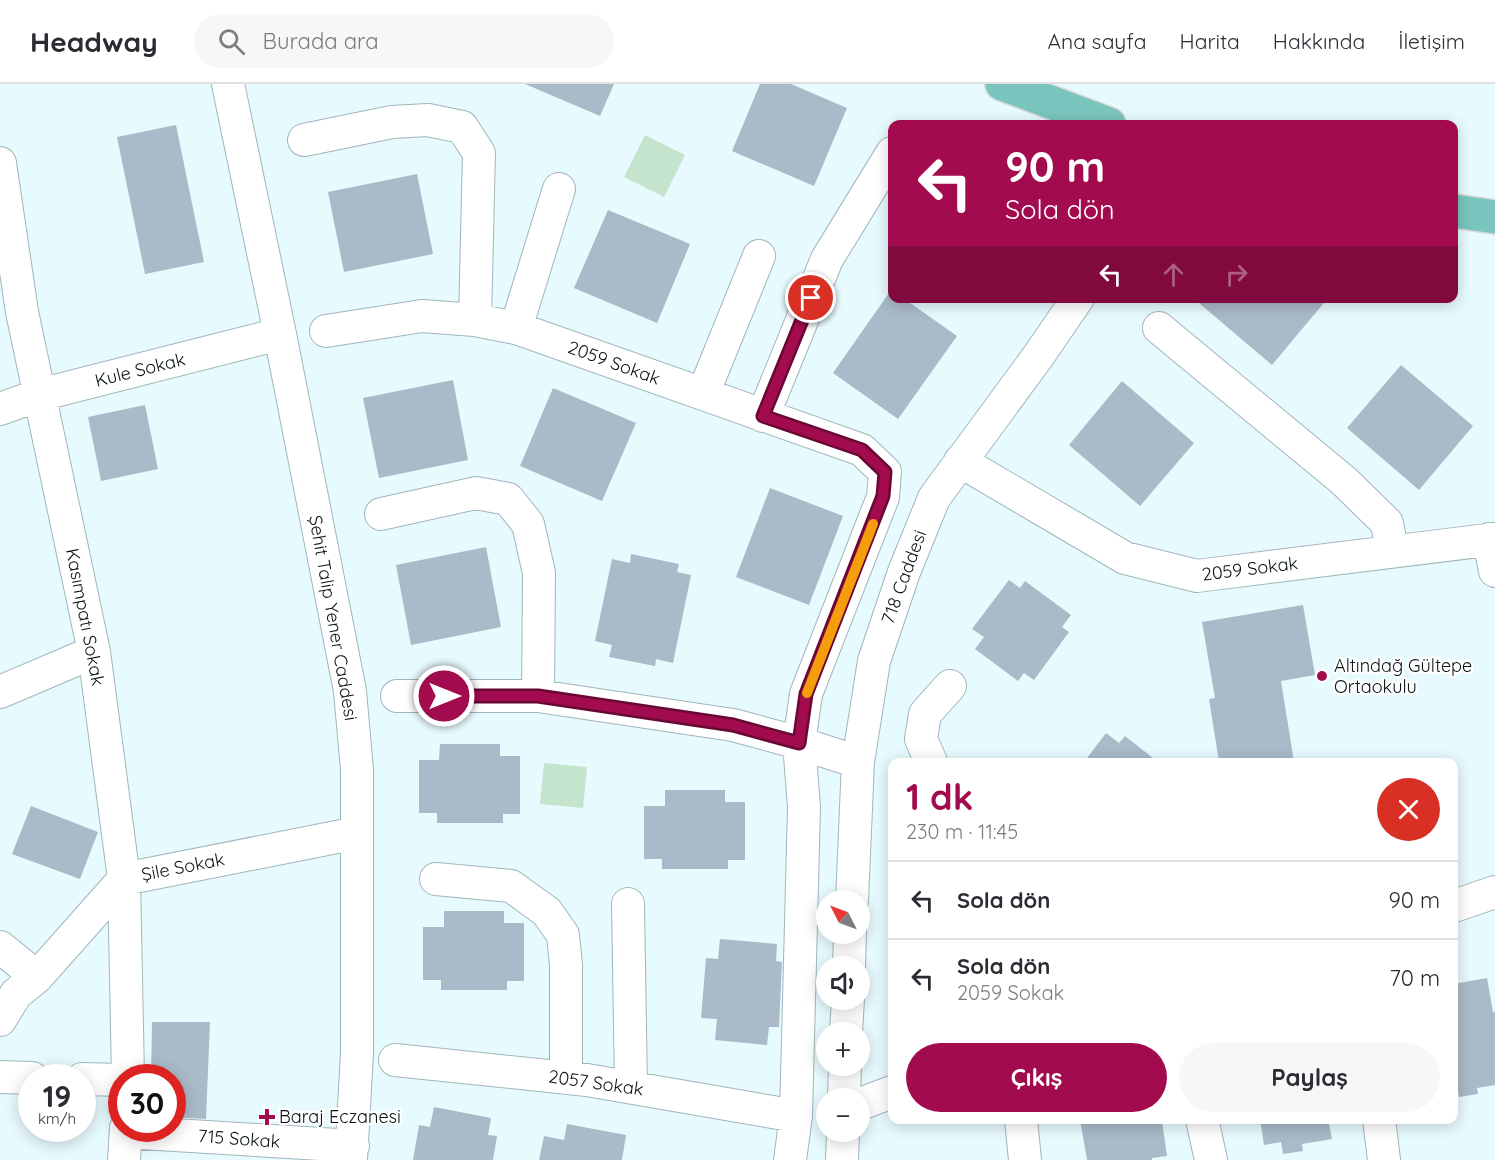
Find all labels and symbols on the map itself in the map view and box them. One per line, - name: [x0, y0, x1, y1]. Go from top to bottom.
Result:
- pin: [785, 272, 836, 323]
- street label: 2059 Sokak: [565, 335, 663, 390]
- street label: Kule Sokak: [92, 347, 187, 392]
- street label: Şehit Talip Yener Caddesi: [304, 513, 363, 722]
- street label: 718 Caddesi: [876, 527, 931, 627]
- street label: Kasımpatı Sokak: [61, 546, 110, 688]
- street label: 2059 Sokak: [1201, 551, 1299, 586]
- place label: Altındağ Gültepe Ortaokulu: [1334, 654, 1472, 698]
- position arrow: [412, 664, 476, 728]
- marker: Altındağ Gültepe Ortaokulu: [1315, 669, 1329, 683]
- street label: Şile Sokak: [139, 847, 226, 886]
- north arrow: [816, 890, 870, 944]
- speed limit sign: 30: [108, 1064, 186, 1142]
- street label: 2057 Sokak: [547, 1064, 645, 1101]
- place label: Baraj Eczanesi: [279, 1105, 401, 1128]
- marker: Baraj Eczanesi: [260, 1110, 274, 1124]
- street label: 715 Sokak: [197, 1124, 281, 1153]

